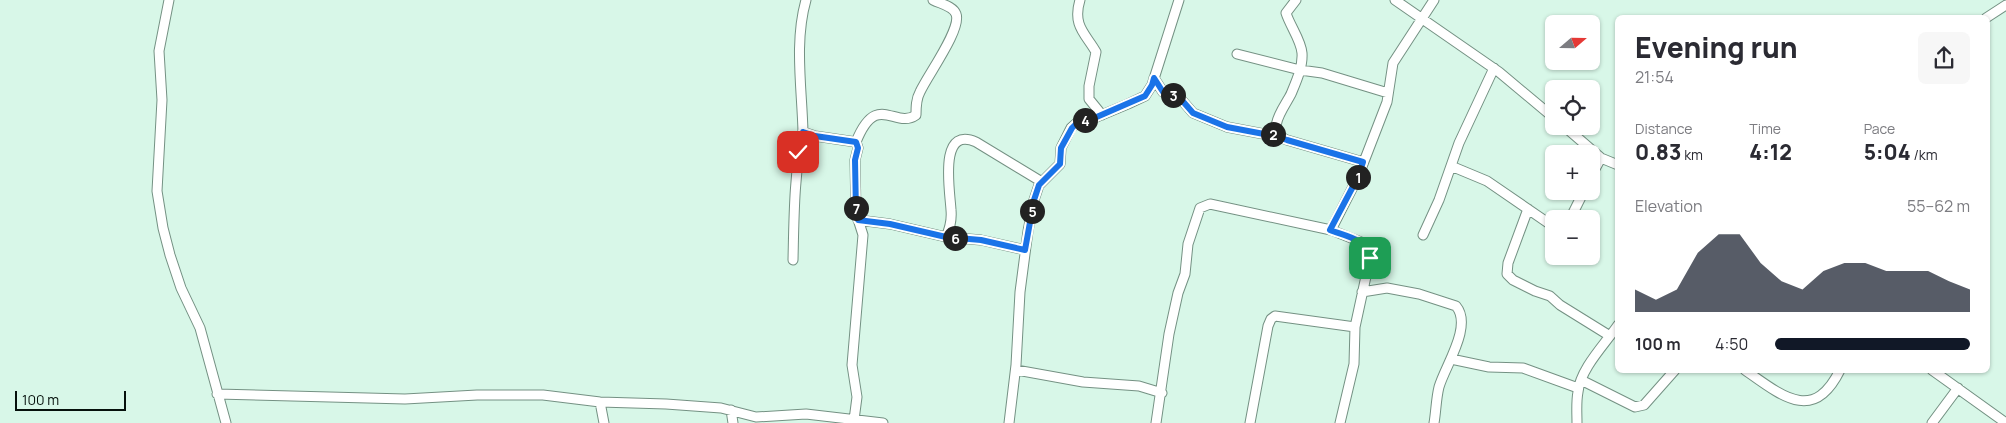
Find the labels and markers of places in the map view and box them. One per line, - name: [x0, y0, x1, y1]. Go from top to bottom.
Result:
- pin: 3: [1160, 82, 1186, 108]
- pin: 4: [1072, 108, 1098, 132]
- pin: 2: [1260, 122, 1286, 146]
- pin: [777, 131, 819, 173]
- pin: 1: [1346, 164, 1370, 190]
- pin: 7: [844, 196, 868, 220]
- pin: 5: [1020, 198, 1044, 224]
- pin: 6: [942, 226, 968, 250]
- pin: [1349, 237, 1391, 279]

